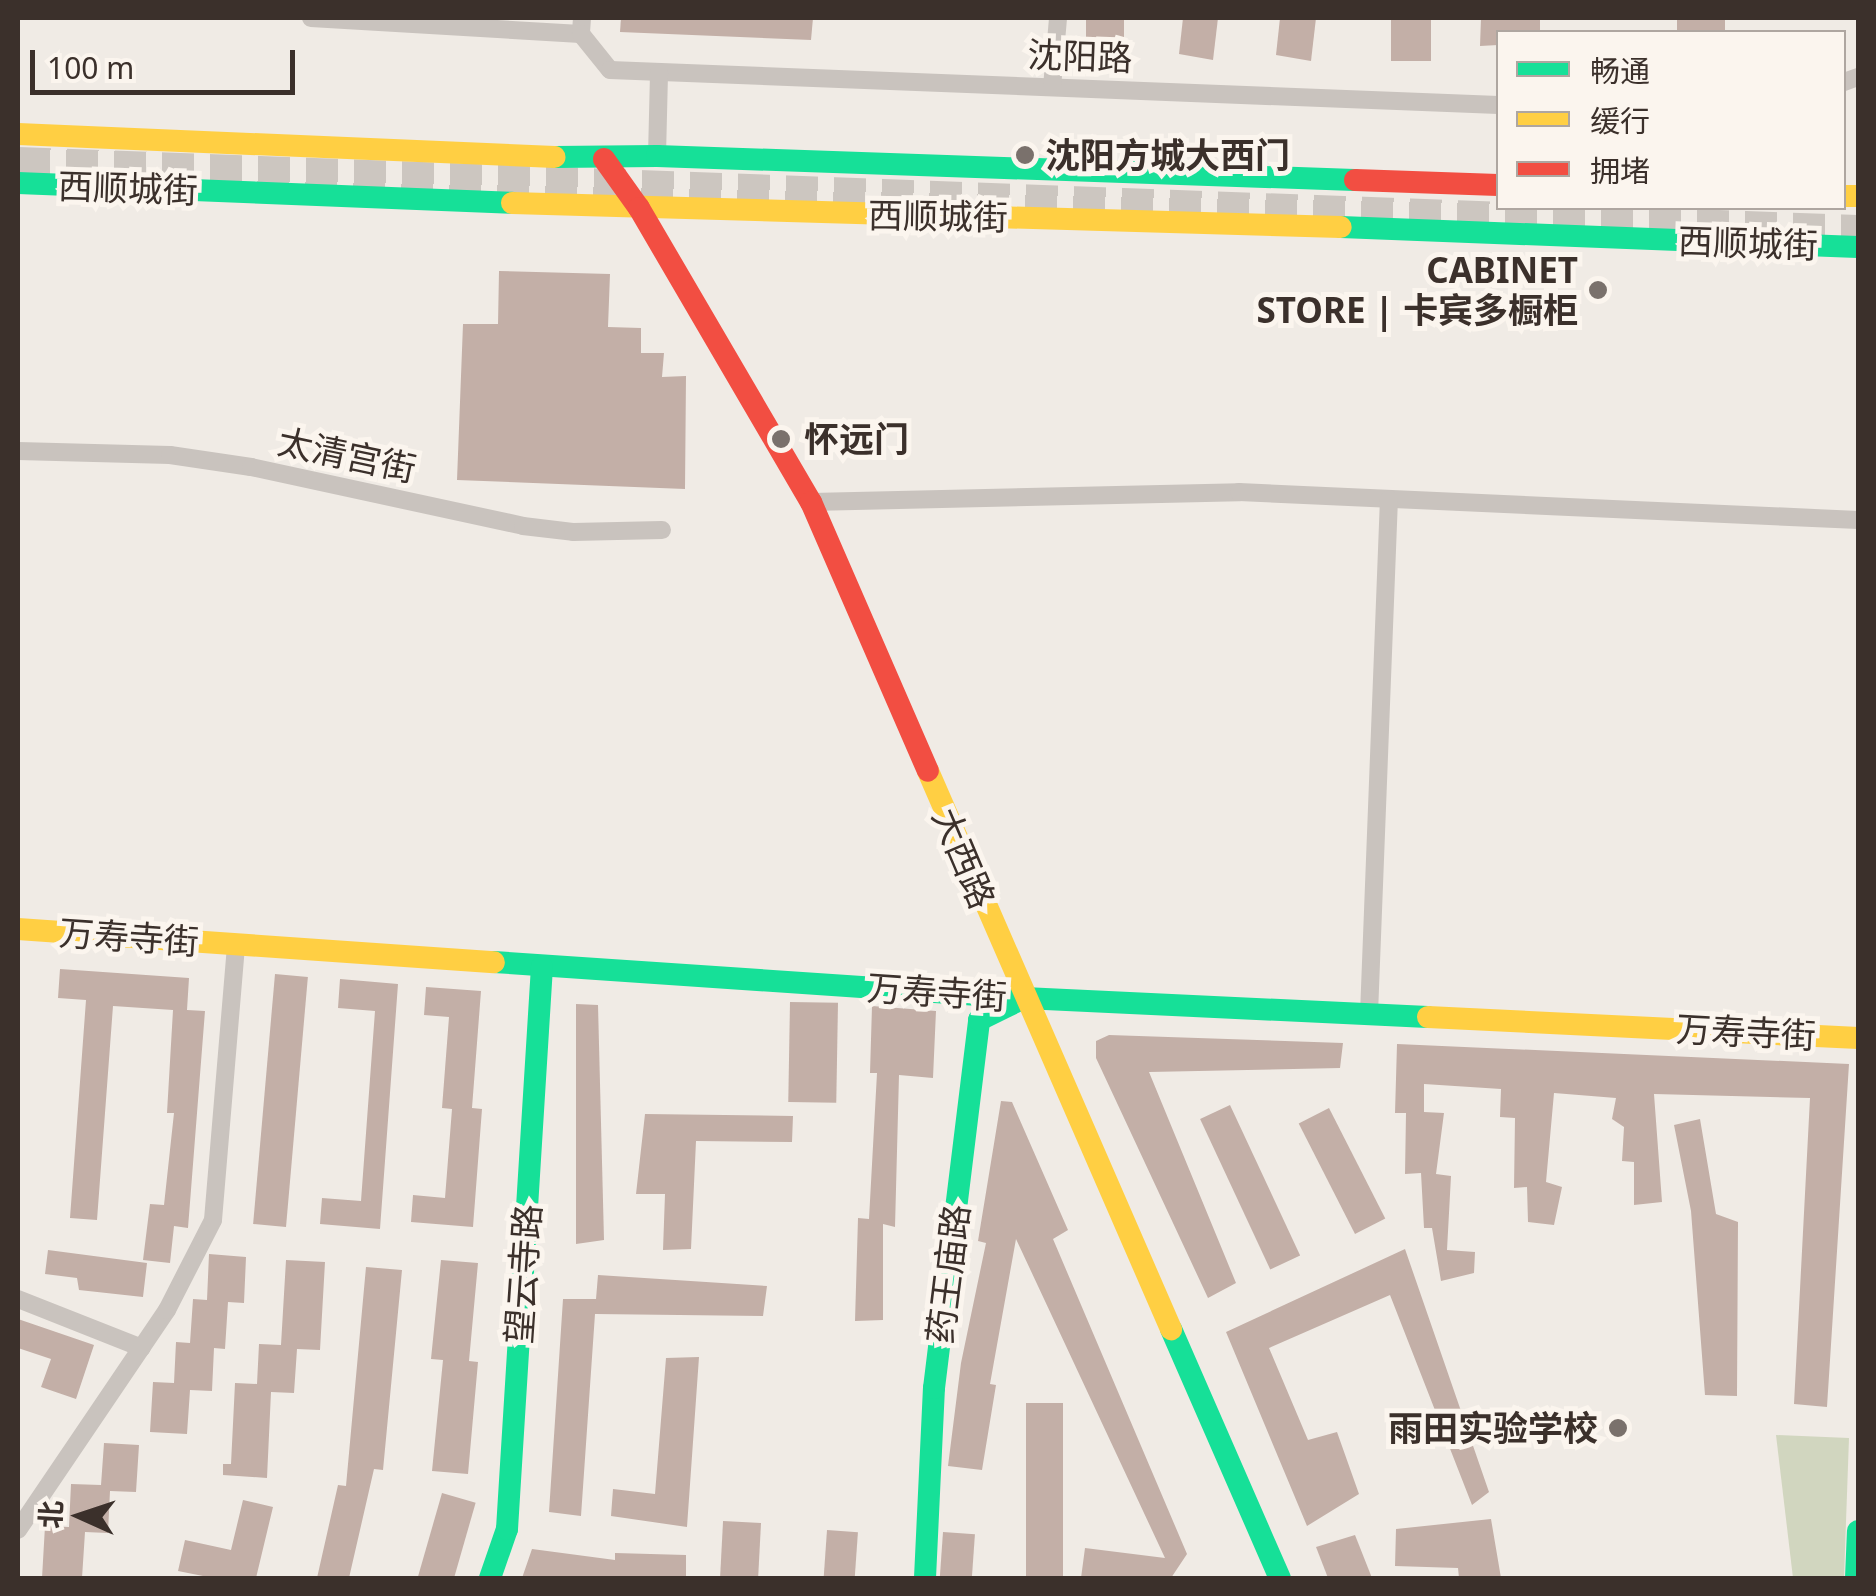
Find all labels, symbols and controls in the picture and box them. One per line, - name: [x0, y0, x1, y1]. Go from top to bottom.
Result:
- scale bar: [35, 30, 300, 92]
- legend: [1496, 30, 1846, 210]
- street label: 沈阳路: [1027, 33, 1133, 79]
- text: 100 m: [47, 47, 134, 88]
- text: 畅通: [1590, 50, 1650, 91]
- text: 缓行: [1590, 100, 1650, 141]
- place label: 沈阳方城大西门: [1045, 134, 1290, 176]
- marker: 沈阳方城大西门: [1014, 144, 1036, 166]
- text: 拥堵: [1590, 150, 1650, 191]
- street label: 西顺城街: [57, 165, 199, 211]
- street label: 西顺城街: [868, 194, 1008, 238]
- street label: 西顺城街: [1677, 220, 1819, 266]
- place label: CABINET STORE | 卡宾多橱柜: [1256, 249, 1578, 331]
- marker: CABINET STORE | 卡宾多橱柜: [1587, 279, 1609, 301]
- place label: 怀远门: [804, 418, 909, 460]
- street label: 太清宫街: [274, 420, 420, 490]
- marker: 怀远门: [768, 426, 794, 452]
- street label: 大西路: [924, 801, 1004, 915]
- street label: 万寿寺街: [58, 911, 200, 963]
- street label: 万寿寺街: [866, 966, 1008, 1018]
- street label: 万寿寺街: [1675, 1007, 1817, 1057]
- street label: 药王庙路: [919, 1202, 977, 1346]
- street label: 望云寺路: [497, 1203, 549, 1345]
- place label: 雨田实验学校: [1388, 1407, 1598, 1449]
- marker: 雨田实验学校: [1607, 1417, 1629, 1439]
- north arrow: [30, 1466, 130, 1566]
- text: 北: [30, 1499, 70, 1529]

